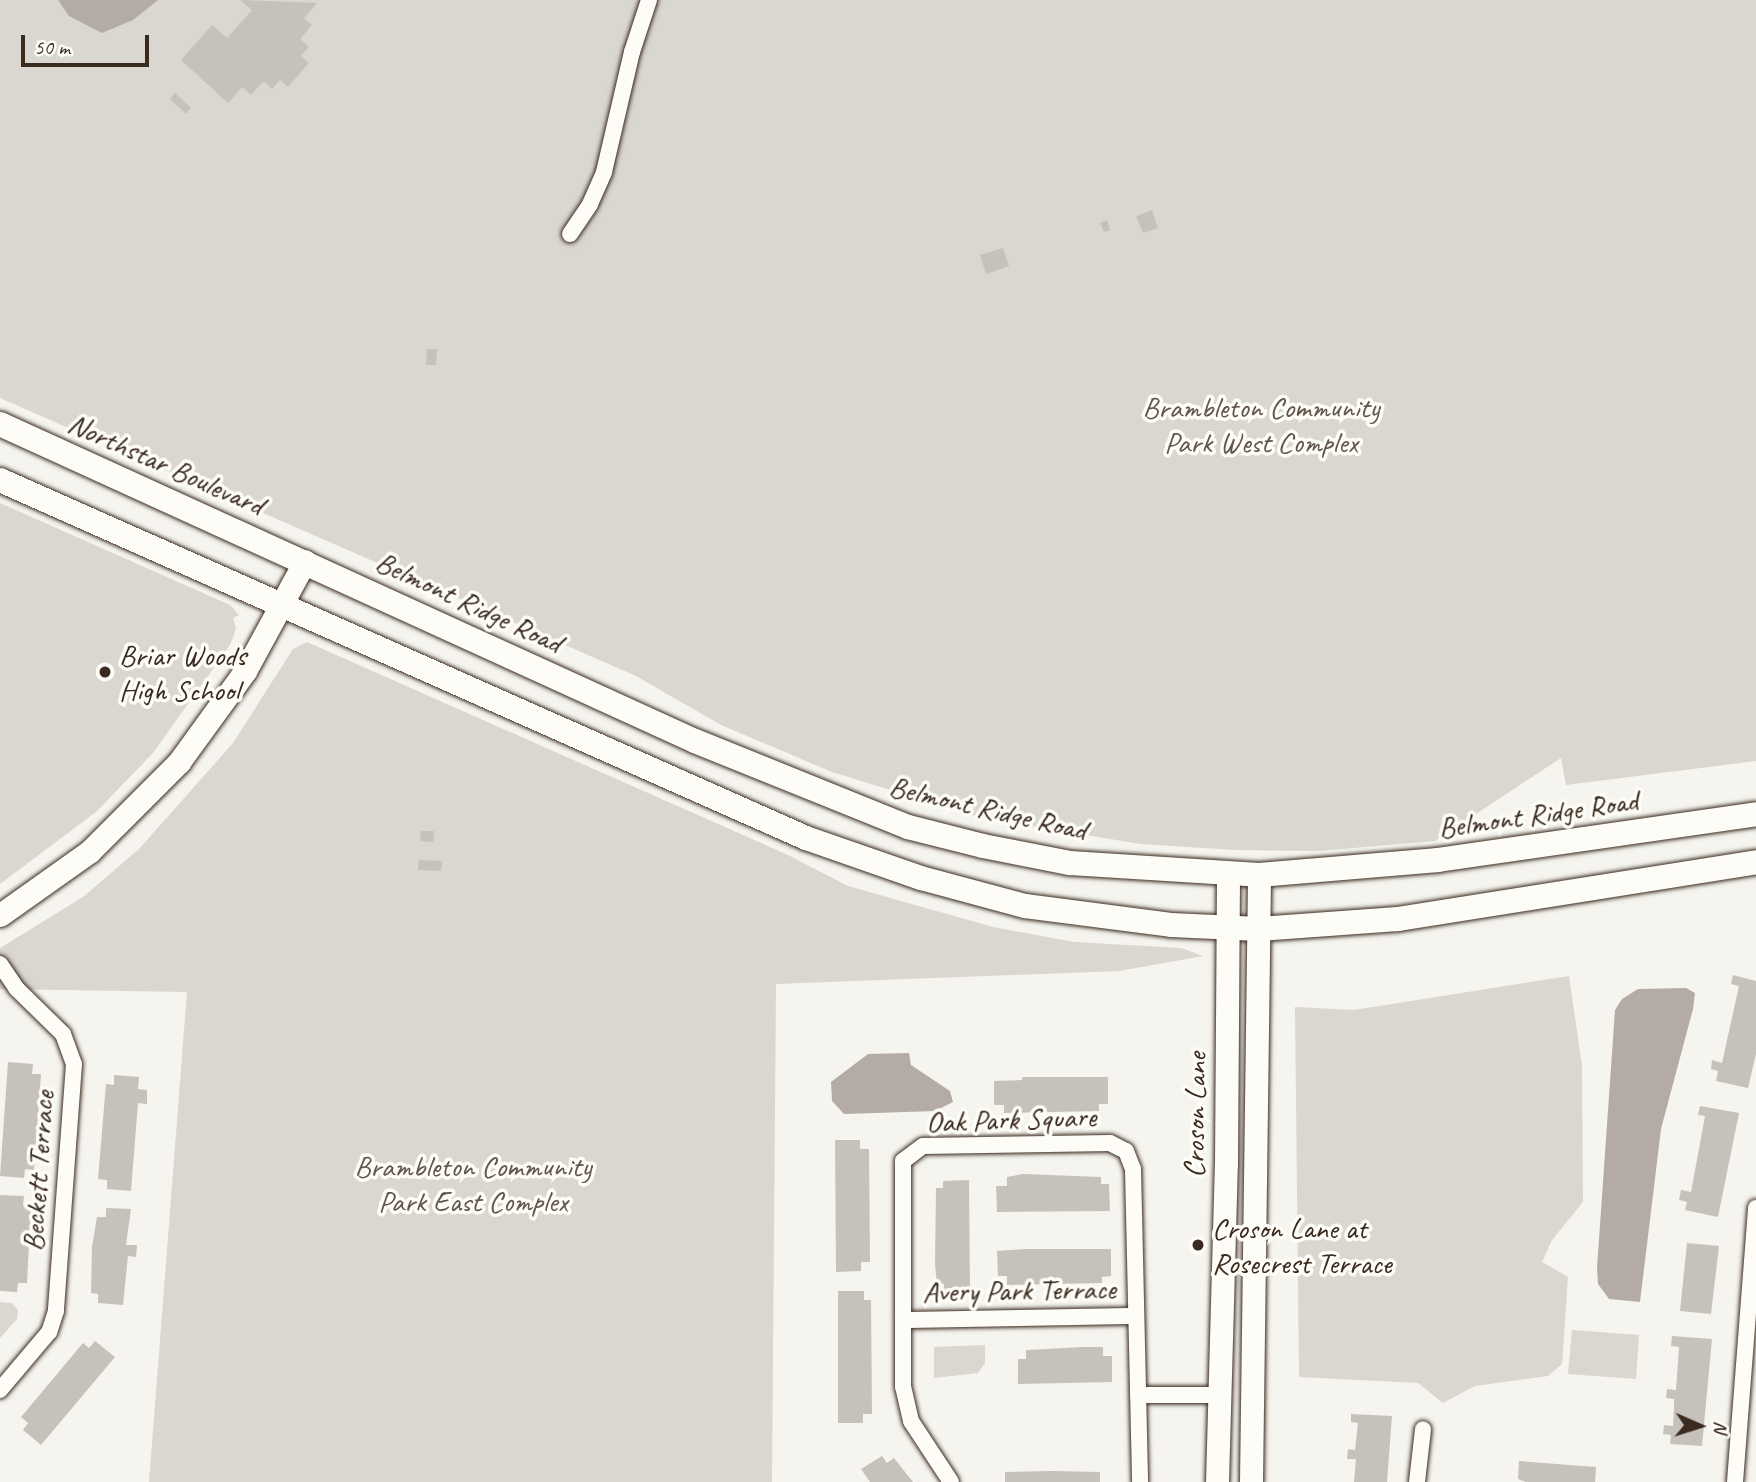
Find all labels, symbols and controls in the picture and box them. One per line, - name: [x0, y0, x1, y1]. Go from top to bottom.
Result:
- scale bar: [24, 21, 152, 65]
- text: 50 m: [34, 34, 70, 60]
- park label: Brambleton Community Park West Complex: [1142, 389, 1380, 460]
- street label: Northstar Boulevard: [62, 405, 270, 523]
- street label: Belmont Ridge Road: [370, 543, 568, 661]
- place label: Briar Woods High School: [119, 637, 246, 708]
- marker: Briar Woods High School: [97, 664, 113, 680]
- street label: Belmont Ridge Road: [886, 768, 1090, 848]
- street label: Belmont Ridge Road: [1436, 782, 1640, 846]
- street label: Croson Lane: [1176, 1052, 1214, 1178]
- street label: Beckett Terrace: [14, 1090, 62, 1252]
- street label: Oak Park Square: [926, 1098, 1096, 1140]
- park label: Brambleton Community Park East Complex: [354, 1148, 592, 1218]
- place label: Croson Lane at Rosecrest Terrace: [1212, 1210, 1392, 1280]
- marker: Croson Lane at Rosecrest Terrace: [1190, 1237, 1206, 1253]
- street label: Avery Park Terrace: [922, 1270, 1116, 1310]
- north arrow: [1665, 1391, 1735, 1461]
- text: N: [1709, 1421, 1733, 1434]

